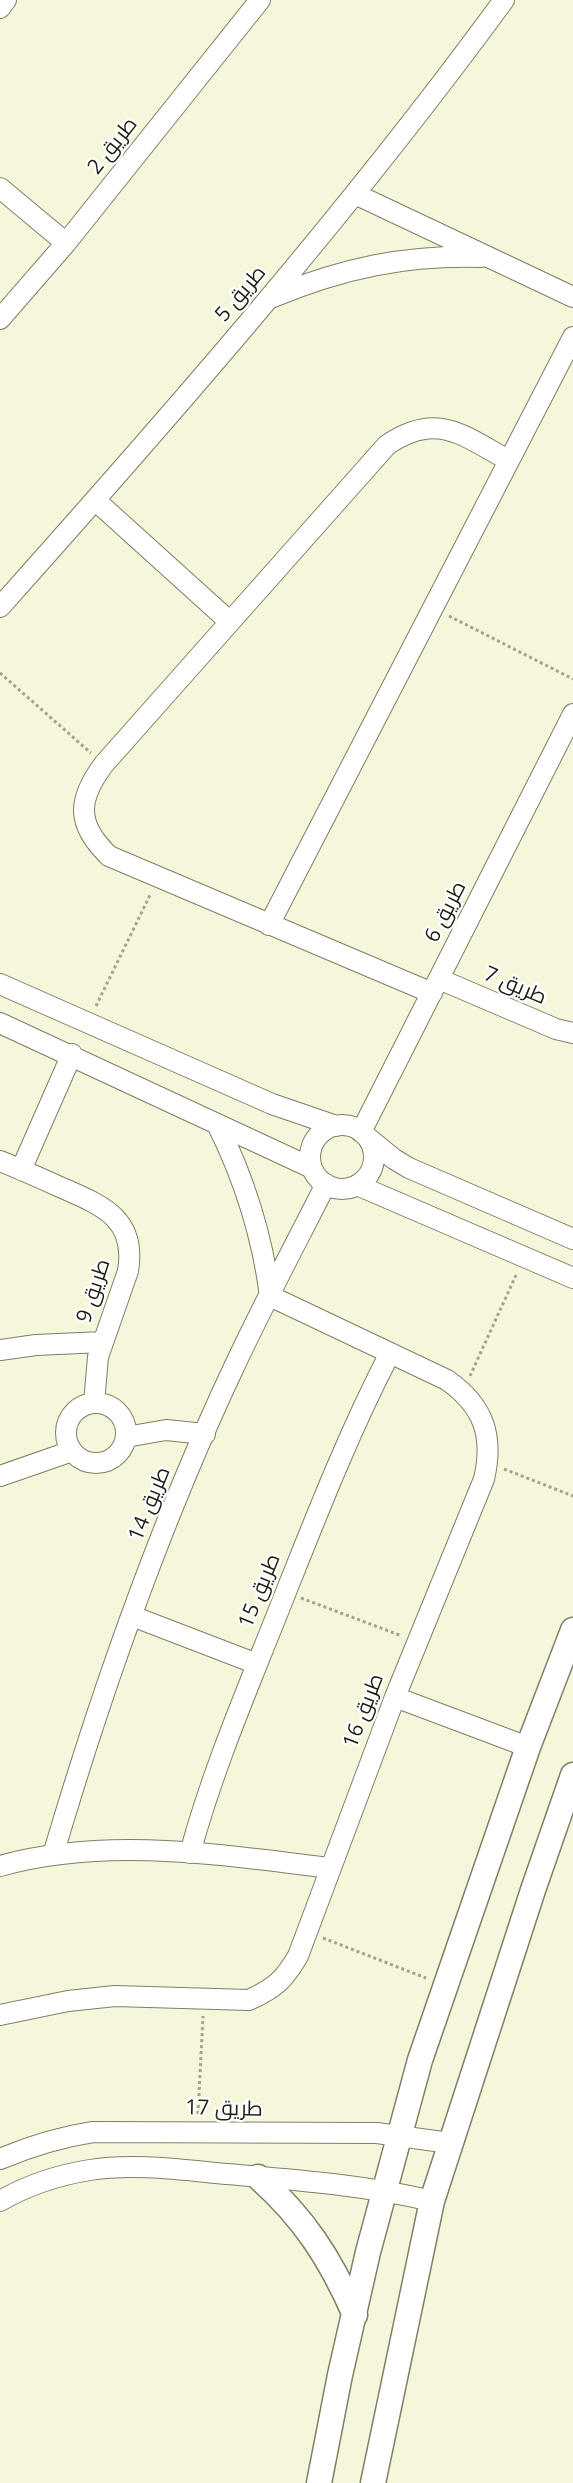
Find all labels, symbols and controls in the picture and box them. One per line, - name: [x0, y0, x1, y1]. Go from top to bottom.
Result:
- street label: طريق 2: [83, 112, 143, 180]
- street label: طريق 5: [210, 261, 272, 327]
- street label: طريق 6: [420, 877, 472, 947]
- street label: طريق 7: [480, 962, 550, 1010]
- street label: طريق 9: [72, 1256, 116, 1326]
- street label: طريق 14: [124, 1463, 176, 1545]
- street label: طريق 15: [234, 1550, 286, 1632]
- street label: طريق 16: [338, 1670, 390, 1752]
- street label: طريق 17: [185, 2096, 263, 2122]

